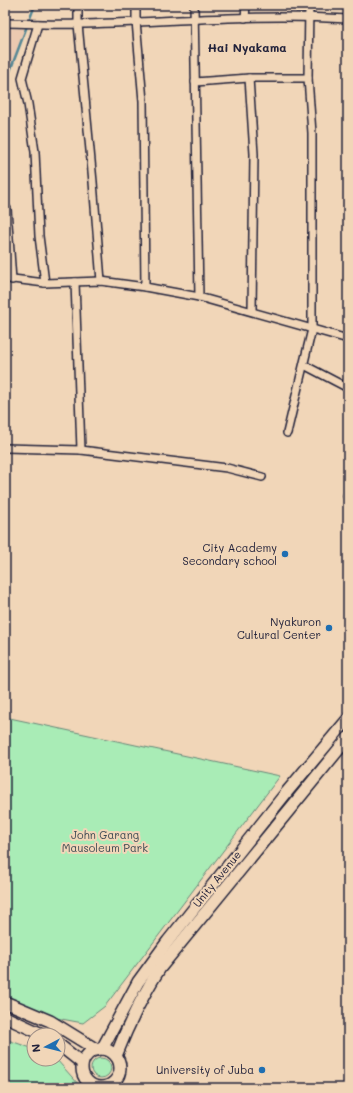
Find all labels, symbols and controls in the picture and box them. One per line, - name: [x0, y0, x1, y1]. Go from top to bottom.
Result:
- district label: Hai Nyakama: [207, 39, 287, 55]
- place label: City Academy Secondary school: [182, 540, 277, 568]
- marker: City Academy Secondary school: [280, 549, 290, 559]
- place label: Nyakuron Cultural Center: [237, 614, 321, 642]
- marker: Nyakuron Cultural Center: [324, 623, 334, 633]
- park label: John Garang Mausoleum Park: [62, 827, 148, 855]
- street label: Unity Avenue: [189, 847, 244, 910]
- north arrow: [26, 1027, 66, 1067]
- text: N: [28, 1043, 44, 1053]
- place label: University of Juba: [156, 1062, 254, 1077]
- marker: University of Juba: [257, 1065, 267, 1075]

